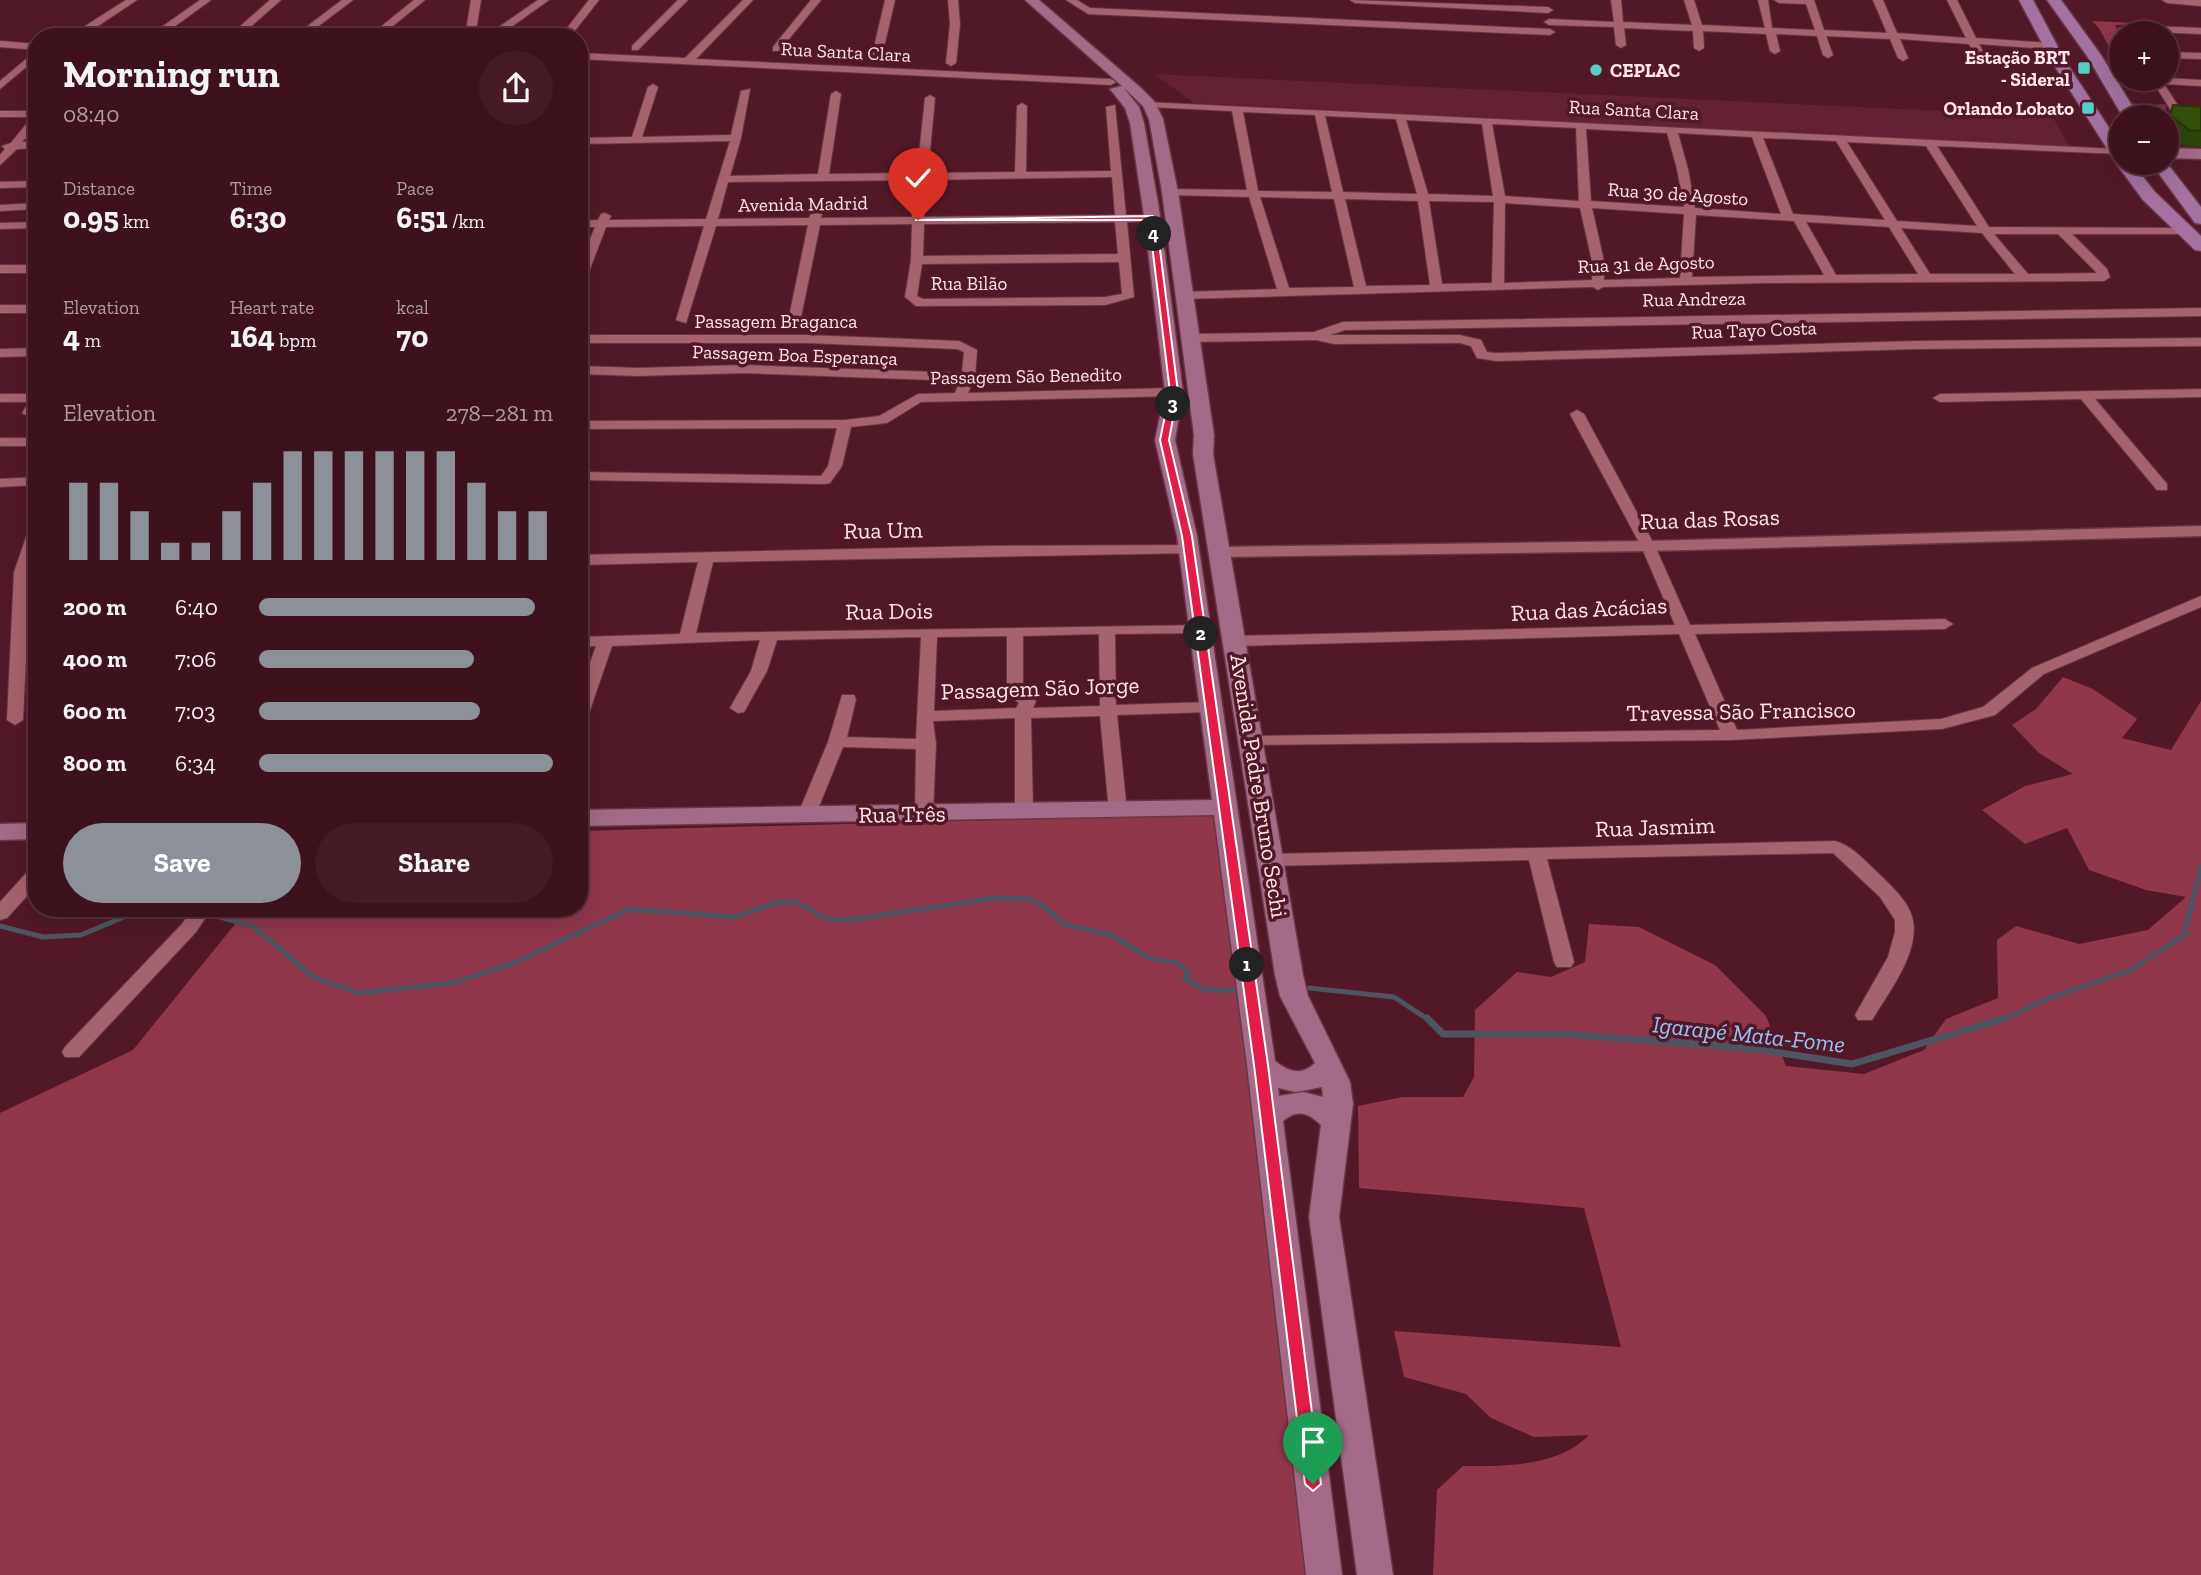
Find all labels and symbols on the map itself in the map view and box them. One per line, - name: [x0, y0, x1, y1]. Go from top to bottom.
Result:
- street label: Rua Santa Clara: [780, 37, 912, 67]
- place label: Estação BRT - Sideral: [1965, 46, 2071, 91]
- place label: CEPLAC: [1610, 59, 1680, 82]
- marker: Estação BRT - Sideral: [2076, 60, 2092, 76]
- marker: CEPLAC: [1588, 62, 1604, 78]
- street label: Rua Santa Clara: [1568, 95, 1700, 125]
- place label: Orlando Lobato: [1943, 97, 2074, 120]
- marker: Orlando Lobato: [2080, 100, 2096, 116]
- pin: [888, 148, 948, 220]
- street label: Rua 30 de Agosto: [1607, 178, 1749, 210]
- street label: Avenida Madrid: [738, 191, 869, 217]
- pin: 4: [1136, 216, 1172, 252]
- street label: Rua 31 de Agosto: [1577, 250, 1715, 278]
- street label: Rua Bilão: [931, 272, 1008, 295]
- street label: Rua Andreza: [1642, 287, 1746, 311]
- street label: Passagem Braganca: [695, 310, 857, 333]
- street label: Rua Tayo Costa: [1691, 316, 1817, 344]
- street label: Passagem Boa Esperança: [692, 340, 898, 370]
- street label: Passagem São Benedito: [930, 363, 1122, 389]
- pin: 3: [1156, 386, 1190, 422]
- street label: Rua das Rosas: [1640, 503, 1780, 535]
- street label: Rua Um: [843, 515, 923, 545]
- street label: Rua das Acácias: [1510, 591, 1668, 627]
- street label: Rua Dois: [845, 596, 933, 626]
- pin: 2: [1184, 616, 1218, 652]
- street label: Avenida Padre Bruno Sechi: [1224, 652, 1294, 920]
- street label: Passagem São Jorge: [940, 671, 1140, 705]
- street label: Travessa São Francisco: [1626, 695, 1856, 727]
- street label: Rua Três: [858, 799, 946, 829]
- street label: Rua Jasmim: [1594, 811, 1716, 843]
- pin: 1: [1230, 948, 1264, 982]
- water label: Igarapé Mata-Fome: [1651, 1009, 1847, 1059]
- pin: [1283, 1412, 1343, 1484]

